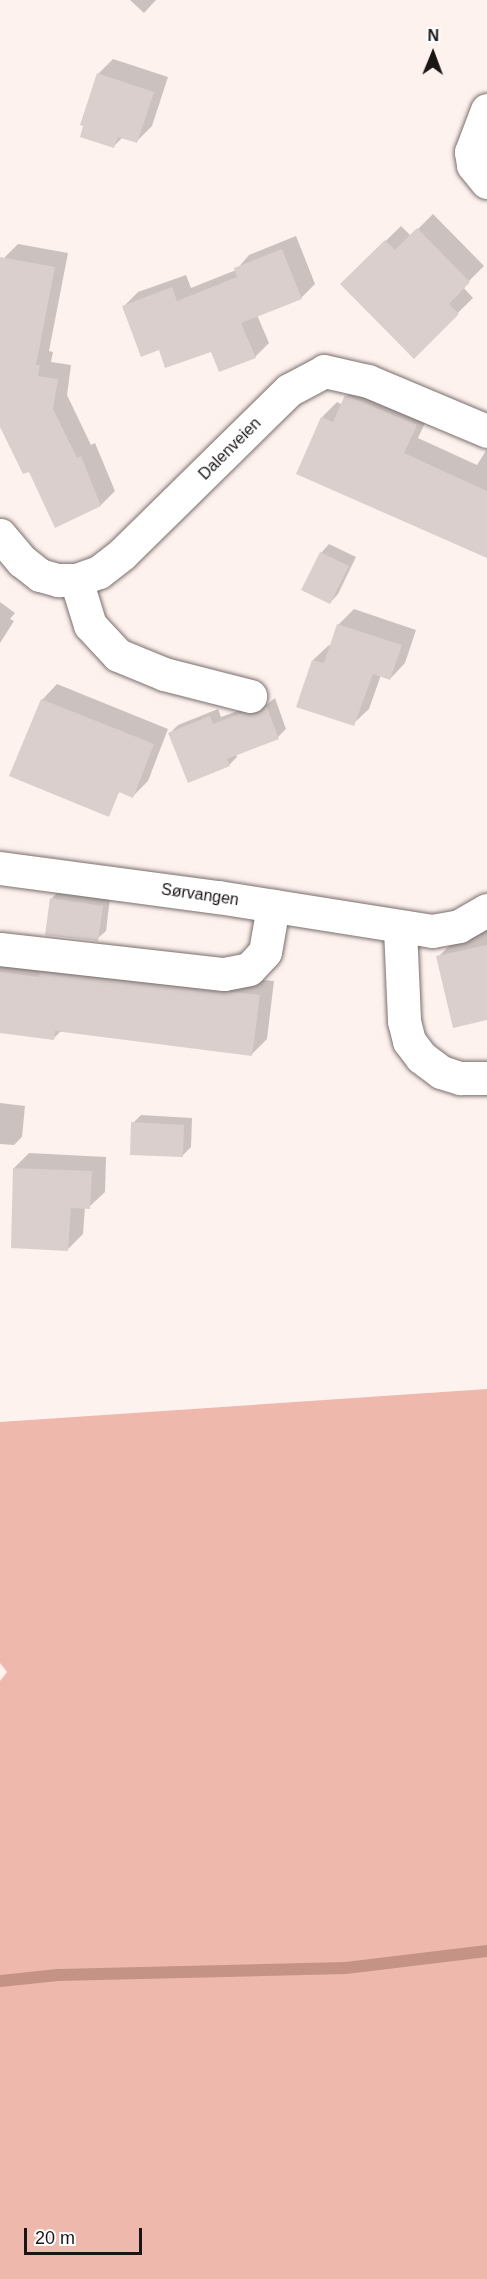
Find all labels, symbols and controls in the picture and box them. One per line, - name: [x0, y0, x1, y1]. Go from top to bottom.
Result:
- north arrow: [403, 24, 463, 84]
- text: N: [427, 27, 439, 44]
- street label: Dalenveien: [195, 414, 265, 484]
- street label: Sørvangen: [160, 880, 240, 910]
- scale bar: [27, 2216, 146, 2254]
- text: 20 m: [35, 2228, 75, 2248]

